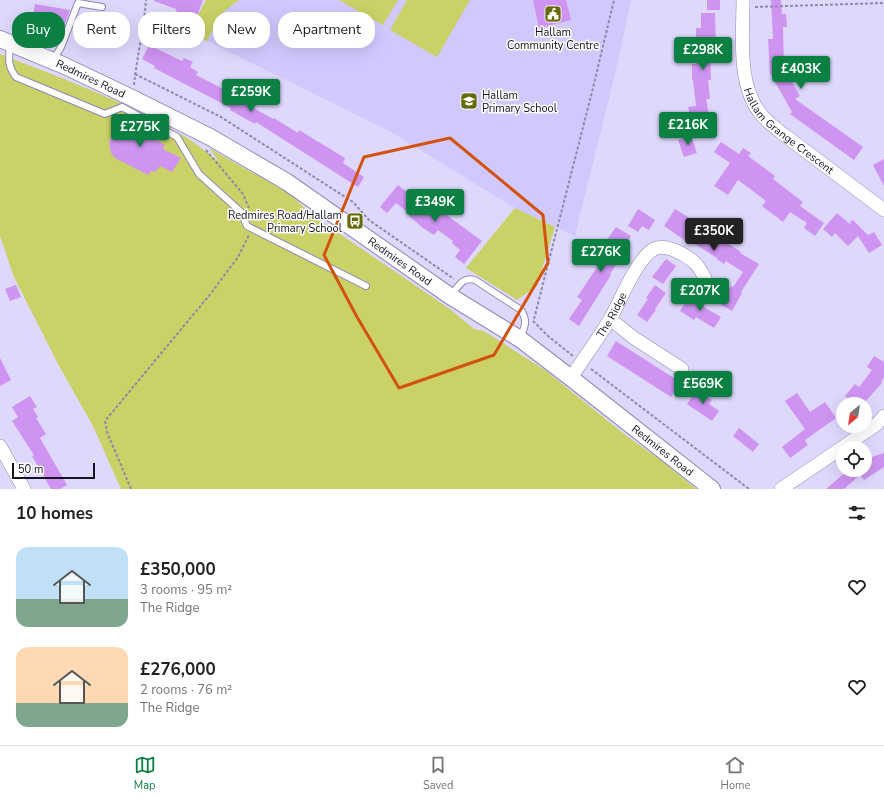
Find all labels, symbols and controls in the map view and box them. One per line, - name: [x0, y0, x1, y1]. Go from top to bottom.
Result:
- public building icon: Hallam Community Centre: [543, 4, 563, 24]
- chip: Buy: [12, 12, 65, 48]
- chip: Rent: [73, 12, 130, 48]
- chip: Filters: [138, 12, 205, 48]
- chip: New: [213, 12, 270, 48]
- chip: Apartment: [278, 12, 375, 48]
- place label: Hallam Community Centre: [507, 25, 599, 53]
- pin: £298K: [675, 37, 731, 71]
- text: £298K: [683, 41, 723, 59]
- street label: Redmires Road: [54, 56, 128, 102]
- pin: £403K: [773, 56, 829, 90]
- text: £403K: [781, 60, 821, 78]
- pin: £259K: [223, 79, 279, 113]
- text: £259K: [231, 83, 271, 101]
- street label: Hallam Grange Crescent: [740, 86, 837, 178]
- place label: Hallam Primary School: [482, 88, 558, 116]
- school or university icon: Hallam Primary School: [459, 91, 479, 111]
- pin: £216K: [660, 112, 716, 146]
- pin: £275K: [112, 114, 168, 148]
- text: £216K: [668, 116, 708, 134]
- text: £275K: [120, 118, 160, 136]
- pin: £349K: [407, 189, 463, 223]
- text: £349K: [415, 193, 455, 211]
- place label: Redmires Road/Hallam Primary School: [228, 208, 343, 236]
- bus stop icon: Redmires Road/Hallam Primary School: [345, 211, 365, 231]
- pin: £350K: [686, 218, 742, 252]
- text: £350K: [694, 222, 734, 240]
- street label: Redmires Road: [365, 234, 435, 289]
- pin: £276K: [573, 239, 629, 273]
- text: £276K: [581, 243, 621, 261]
- pin: £207K: [672, 278, 728, 312]
- text: £207K: [680, 282, 720, 300]
- street label: The Ridge: [593, 290, 630, 341]
- pin: £569K: [675, 371, 731, 405]
- text: £569K: [683, 375, 723, 393]
- north arrow: [836, 397, 872, 433]
- map controls: [836, 397, 872, 477]
- street label: Redmires Road: [628, 422, 696, 480]
- button: locate: [836, 441, 872, 477]
- scale bar: [12, 461, 95, 480]
- text: 50 m: [18, 462, 43, 477]
- text: 10 homes: [16, 502, 93, 525]
- icon: filters: [846, 502, 868, 524]
- text: £350,000: [140, 558, 216, 581]
- icon: home: [48, 563, 96, 611]
- icon: heart: [846, 576, 868, 598]
- text: 3 rooms · 95 m²: [140, 581, 232, 599]
- text: The Ridge: [140, 599, 199, 617]
- text: £276,000: [140, 658, 216, 681]
- icon: home: [48, 663, 96, 711]
- icon: heart: [846, 676, 868, 698]
- text: 2 rooms · 76 m²: [140, 681, 232, 699]
- text: The Ridge: [140, 699, 199, 717]
- tab: Map: [134, 754, 156, 793]
- tab: Saved: [423, 754, 453, 793]
- tab: Home: [721, 754, 750, 793]

